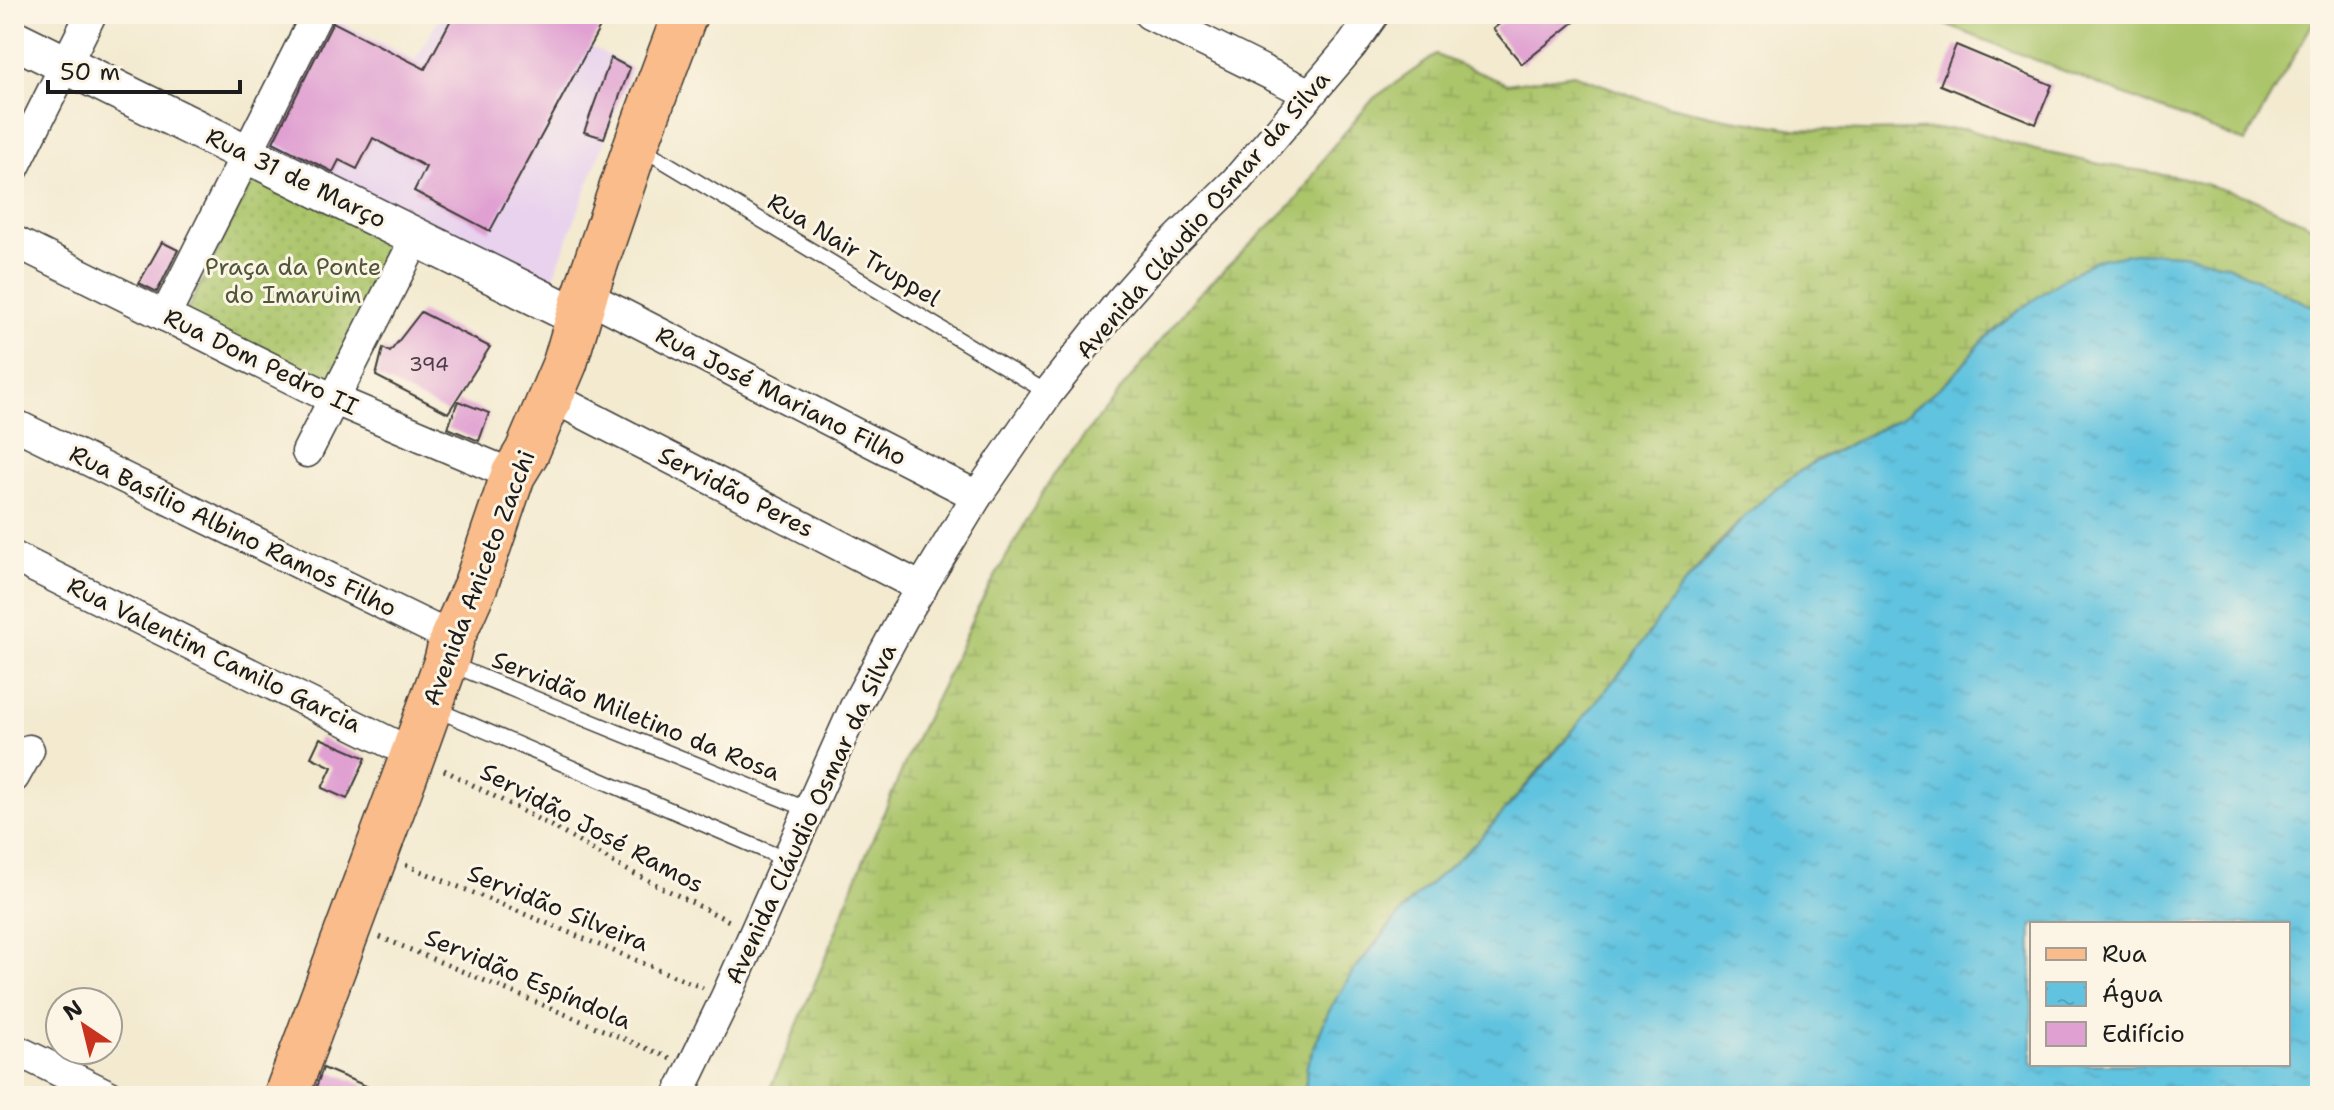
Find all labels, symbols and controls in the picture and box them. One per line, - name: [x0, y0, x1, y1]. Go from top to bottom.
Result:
- scale bar: [48, 44, 240, 94]
- text: 50 m: [60, 56, 120, 88]
- street label: Avenida Cláudio Osmar da Silva: [1069, 64, 1337, 366]
- street label: Rua 31 de Março: [200, 120, 392, 236]
- street label: Rua Nair Truppel: [762, 186, 947, 315]
- park label: Praça da Ponte do Imaruim: [205, 251, 381, 311]
- street label: Rua Dom Pedro II: [158, 301, 364, 423]
- street label: Rua José Mariano Filho: [650, 319, 912, 473]
- house number: 394: [409, 351, 449, 377]
- street label: Rua Basílio Albino Ramos Filho: [64, 438, 402, 624]
- street label: Servidão Peres: [653, 439, 819, 545]
- street label: Avenida Aniceto Zacchi: [415, 446, 543, 710]
- street label: Rua Valentim Camilo Garcia: [62, 570, 366, 740]
- street label: Avenida Cláudio Osmar da Silva: [718, 639, 904, 989]
- street label: Servidão Miletino da Rosa: [487, 643, 785, 789]
- street label: Servidão José Ramos: [475, 756, 709, 900]
- street label: Servidão Silveira: [463, 857, 653, 959]
- street label: Servidão Espíndola: [420, 921, 636, 1037]
- legend: [2030, 922, 2290, 1066]
- text: Rua: [2102, 938, 2147, 970]
- text: Água: [2102, 978, 2163, 1010]
- north arrow: [44, 986, 124, 1066]
- text: N: [57, 993, 88, 1027]
- text: Edifício: [2102, 1018, 2185, 1050]

